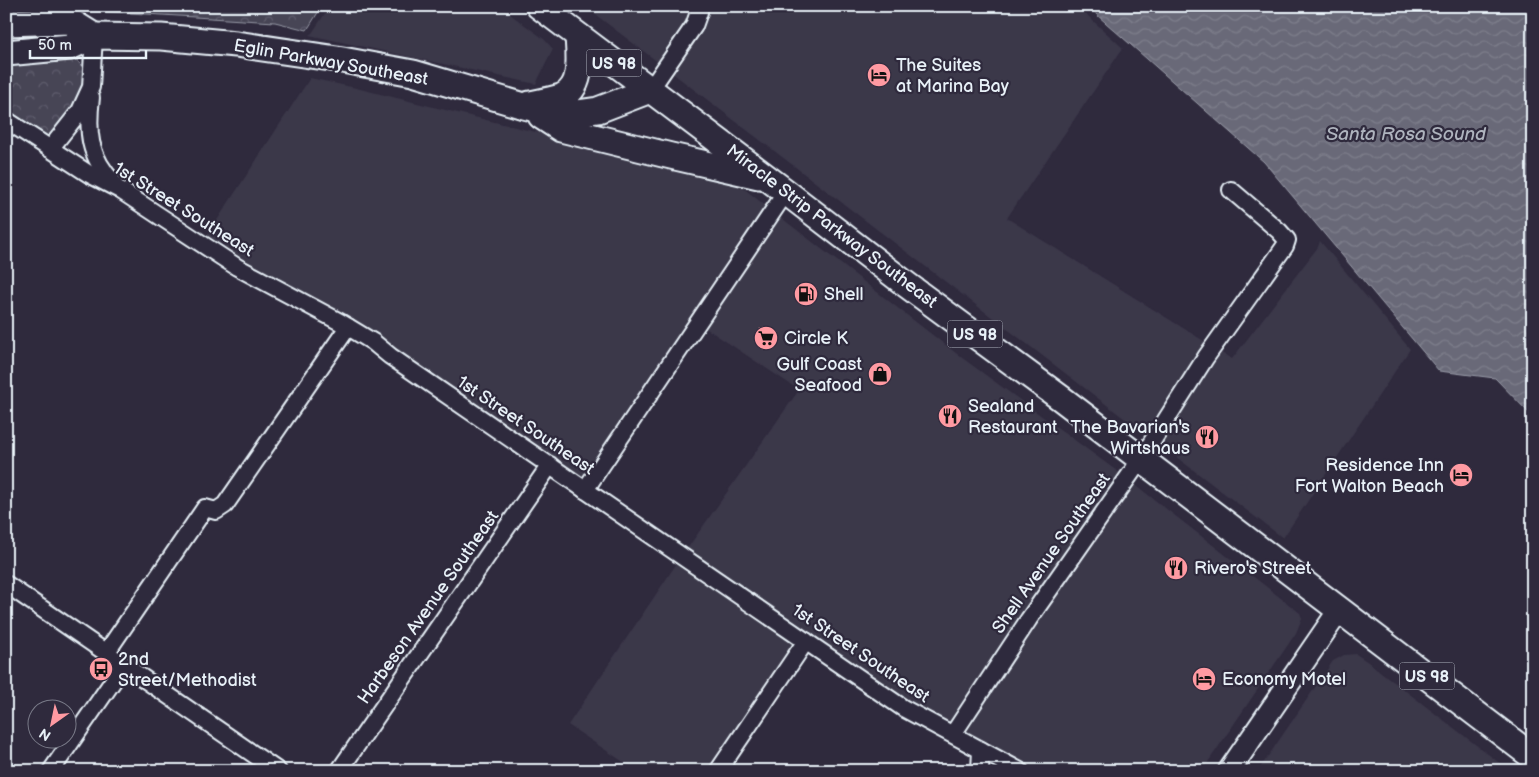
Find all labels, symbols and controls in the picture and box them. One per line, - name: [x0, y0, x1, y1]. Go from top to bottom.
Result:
- scale bar: [30, 28, 146, 60]
- street label: Eglin Parkway Southeast: [232, 35, 430, 90]
- text: 50 m: [38, 36, 72, 55]
- road number: US 98: [586, 49, 642, 76]
- place label: The Suites at Marina Bay: [896, 55, 1010, 97]
- hotel icon: The Suites at Marina Bay: [866, 62, 892, 88]
- water label: Santa Rosa Sound: [1326, 123, 1487, 146]
- street label: Miracle Strip Parkway Southeast: [722, 140, 942, 313]
- street label: 1st Street Southeast: [110, 158, 258, 261]
- fuel station icon: Shell: [793, 281, 819, 307]
- place label: Shell: [824, 284, 864, 305]
- road number: US 98: [948, 320, 1002, 348]
- supermarket icon: Circle K: [753, 325, 779, 351]
- place label: Circle K: [784, 328, 848, 349]
- place label: Gulf Coast Seafood: [776, 354, 862, 396]
- shop icon: Gulf Coast Seafood: [867, 361, 893, 387]
- street label: 1st Street Southeast: [453, 372, 599, 480]
- place label: Sealand Restaurant: [968, 396, 1058, 438]
- restaurant icon: Sealand Restaurant: [937, 403, 963, 429]
- place label: The Bavarian's Wirtshaus: [1071, 417, 1190, 459]
- restaurant icon: The Bavarian's Wirtshaus: [1194, 424, 1220, 450]
- place label: Residence Inn Fort Walton Beach: [1295, 455, 1444, 497]
- hotel icon: Residence Inn Fort Walton Beach: [1448, 462, 1474, 488]
- street label: Shell Avenue Southeast: [988, 469, 1115, 638]
- street label: Harbeson Avenue Southeast: [353, 506, 504, 708]
- restaurant icon: Rivero's Street: [1163, 555, 1189, 581]
- place label: Rivero's Street: [1194, 558, 1312, 579]
- street label: 1st Street Southeast: [788, 600, 934, 708]
- place label: 2nd Street/Methodist: [118, 649, 257, 691]
- bus stop icon: 2nd Street/Methodist: [88, 656, 114, 682]
- road number: US 98: [1400, 662, 1454, 689]
- hotel icon: Economy Motel: [1191, 666, 1217, 692]
- place label: Economy Motel: [1222, 669, 1346, 690]
- north arrow: [28, 700, 78, 750]
- text: N: [36, 724, 54, 744]

